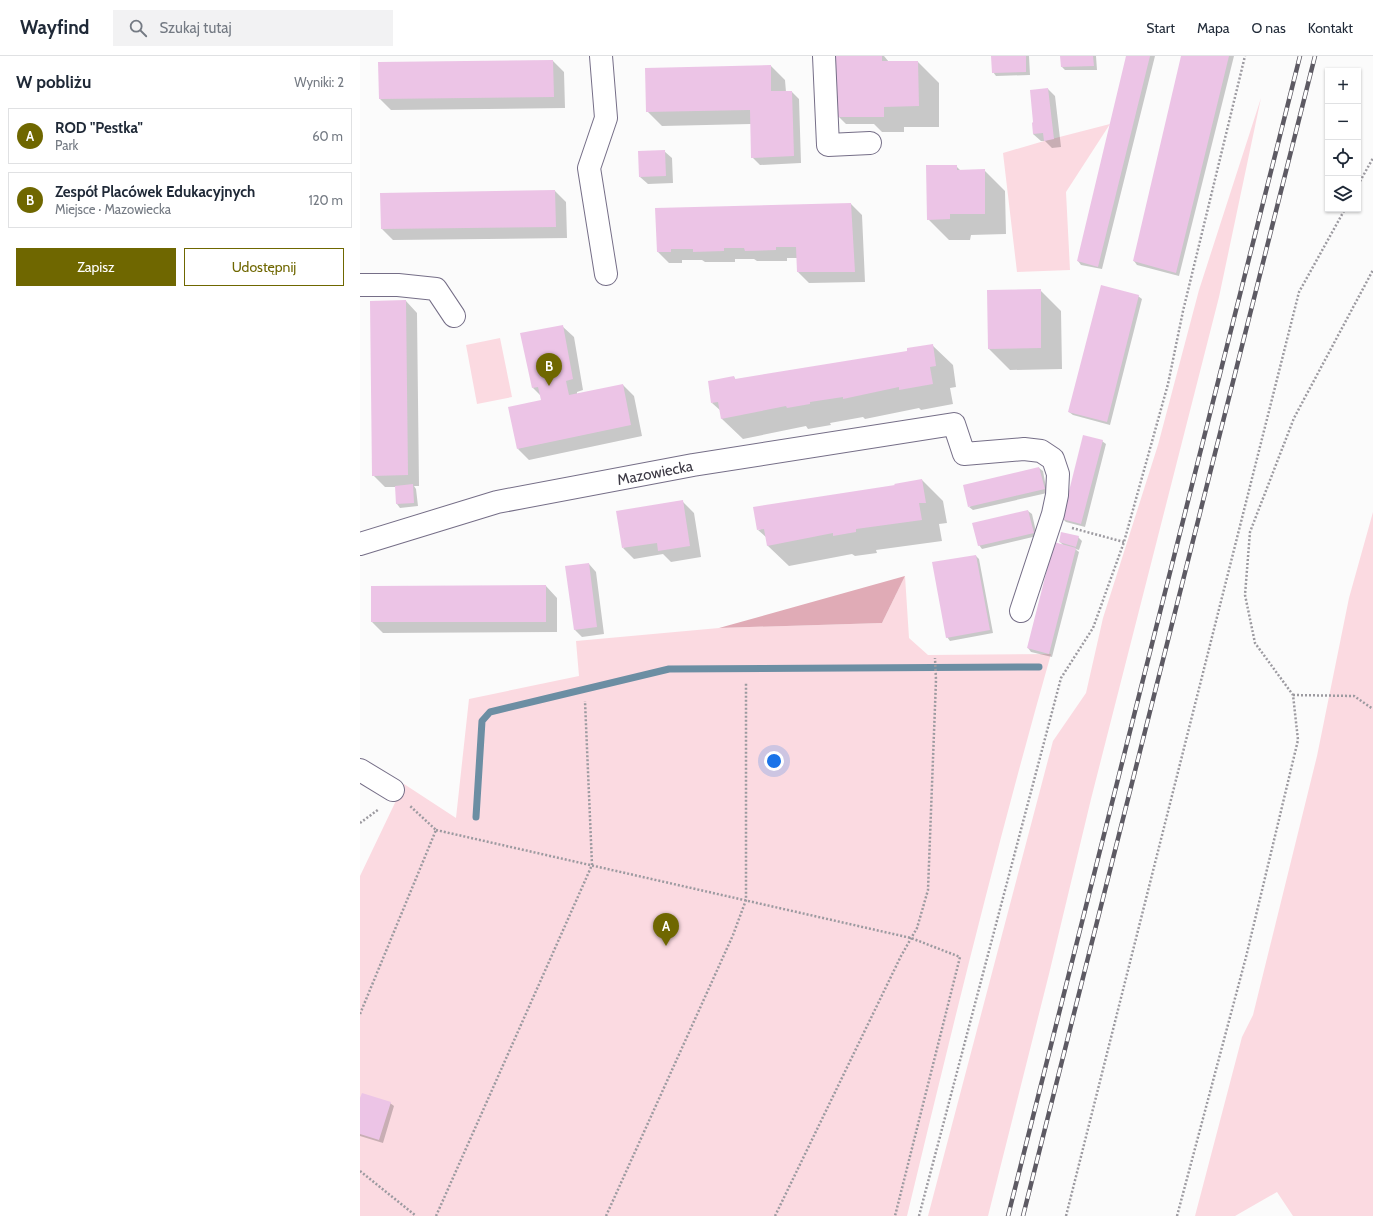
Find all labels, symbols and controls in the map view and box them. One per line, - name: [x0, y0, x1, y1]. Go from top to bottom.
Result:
- search box: [113, 10, 393, 46]
- text: Wayfind: [20, 16, 89, 39]
- icon: search: [127, 17, 149, 39]
- text: Szukaj tutaj: [159, 19, 232, 37]
- text: Start: [1146, 19, 1175, 37]
- text: Mapa: [1197, 19, 1229, 37]
- text: O nas: [1251, 19, 1286, 37]
- text: Kontakt: [1308, 19, 1353, 37]
- map controls: [1325, 68, 1361, 212]
- button: +: [1325, 68, 1361, 104]
- text: W pobliżu: [16, 72, 91, 92]
- text: Wyniki: 2: [294, 74, 344, 90]
- button: −: [1325, 104, 1361, 140]
- text: ROD "Pestka": [55, 119, 143, 137]
- text: A: [26, 128, 34, 144]
- text: 60 m: [312, 128, 343, 144]
- text: Park: [55, 137, 78, 153]
- button: locate: [1325, 140, 1361, 176]
- button: layers: [1325, 176, 1361, 212]
- text: Zespół Placówek Edukacyjnych: [55, 183, 255, 201]
- text: B: [26, 192, 34, 208]
- text: 120 m: [309, 192, 343, 208]
- text: Miejsce · Mazowiecka: [55, 201, 171, 217]
- button: Zapisz: [16, 248, 176, 286]
- button: Udostępnij: [184, 248, 344, 286]
- pin: B: [536, 353, 562, 386]
- street label: Mazowiecka: [616, 457, 695, 489]
- your location: [764, 751, 784, 771]
- pin: A: [653, 913, 679, 946]

